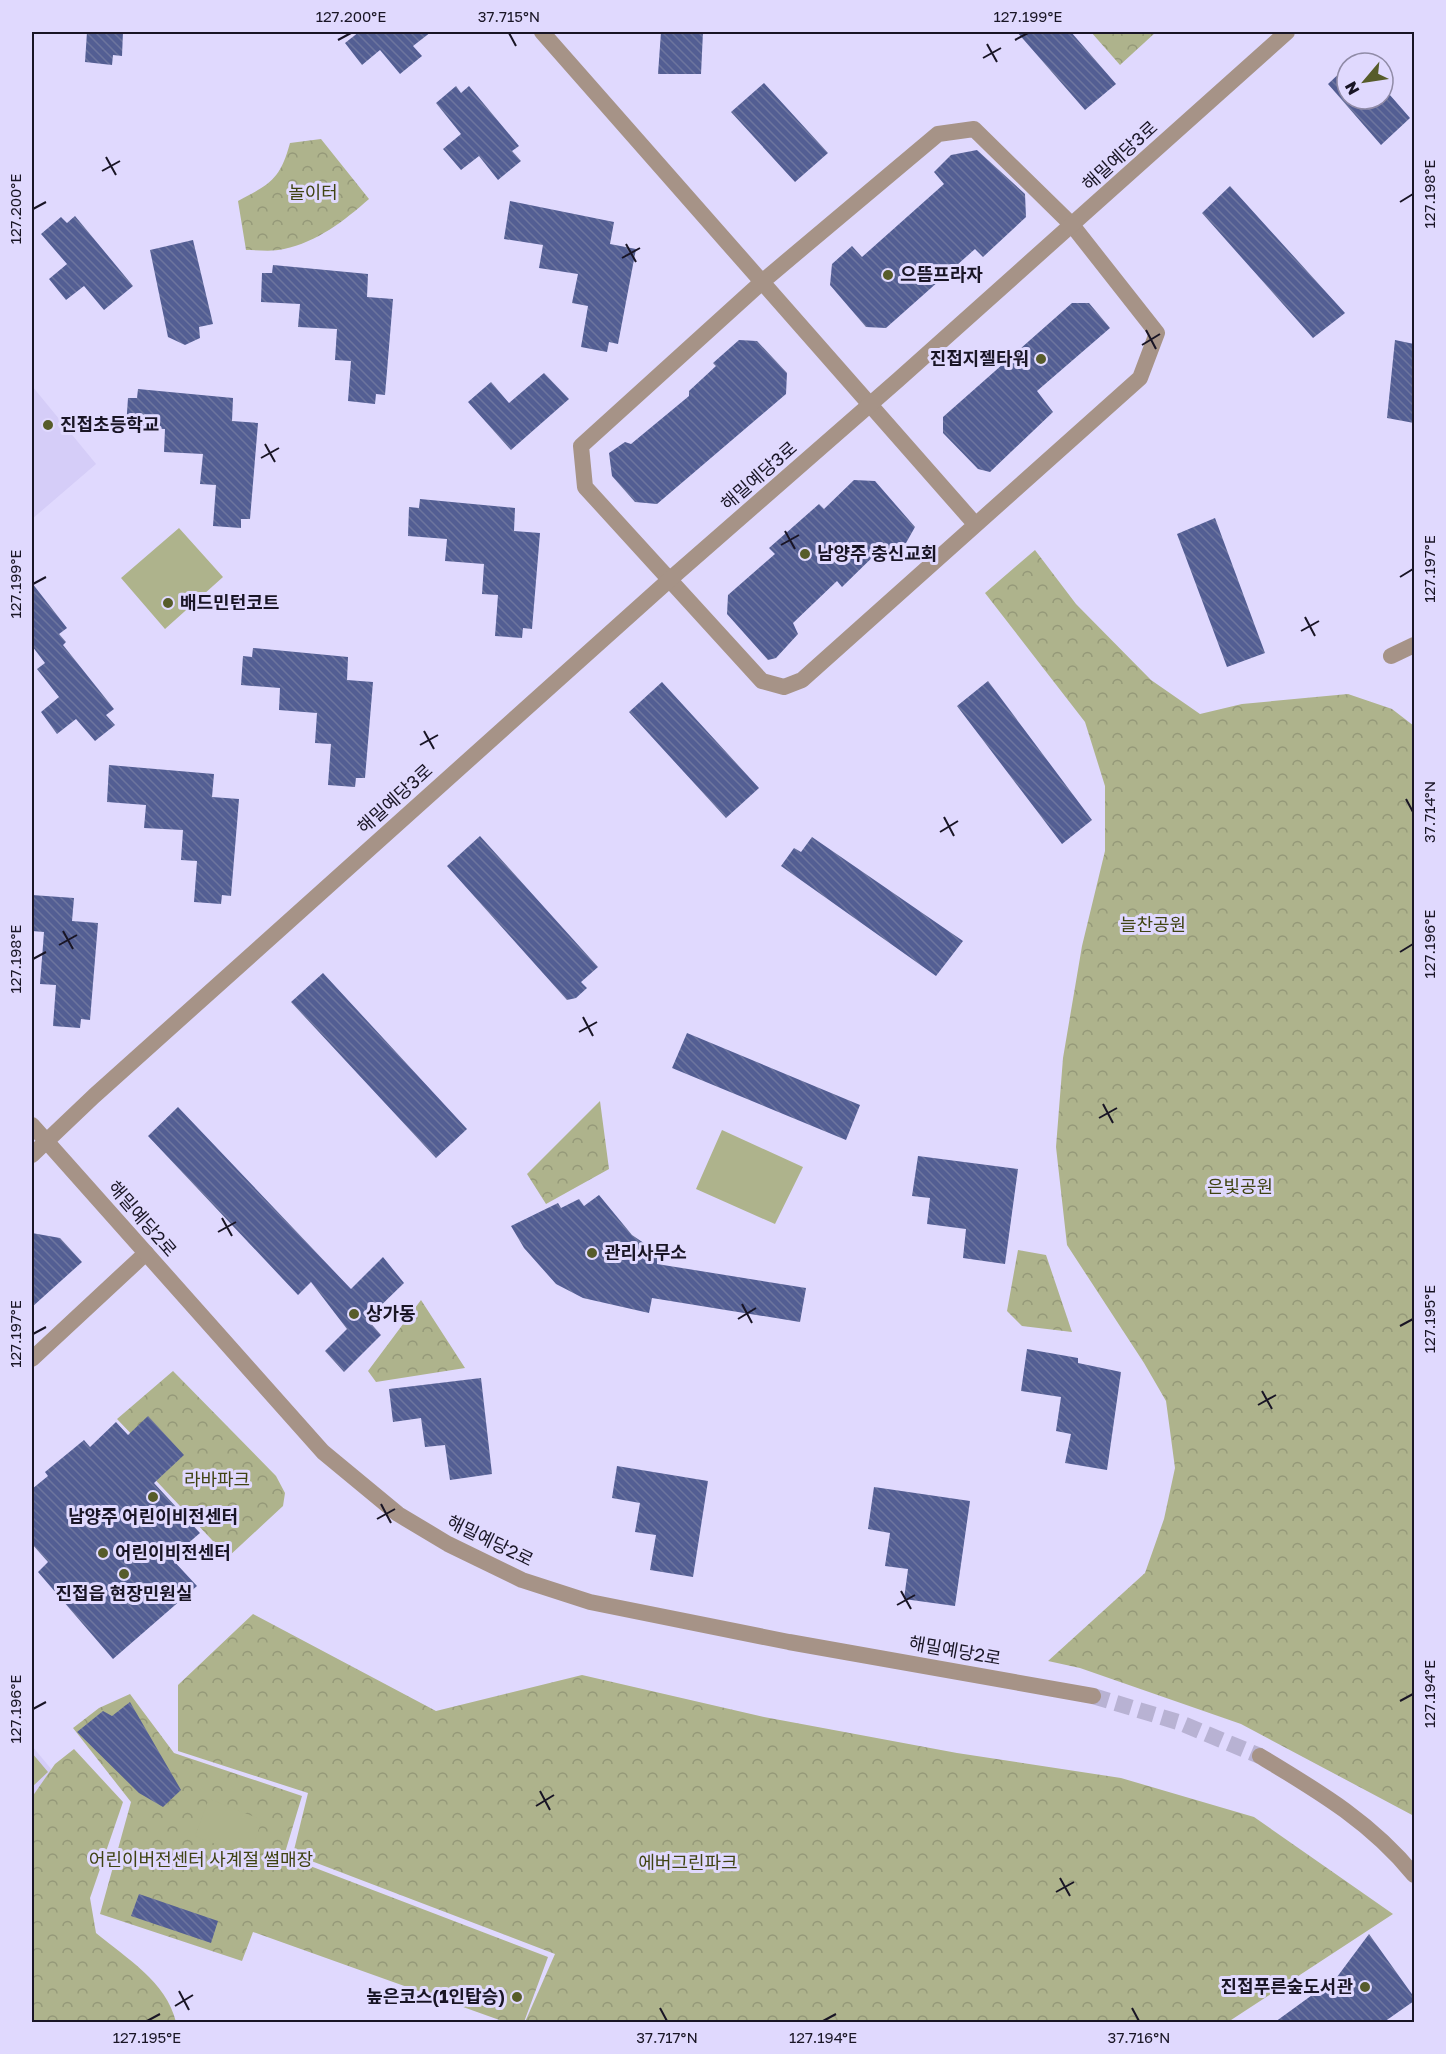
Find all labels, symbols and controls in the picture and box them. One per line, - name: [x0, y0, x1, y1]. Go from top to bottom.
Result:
- text: 127.200°E: [316, 7, 386, 25]
- text: 37.715°N: [478, 7, 540, 25]
- text: 127.199°E: [994, 7, 1062, 25]
- north arrow: [1335, 51, 1395, 111]
- text: N: [1340, 78, 1364, 98]
- street label: 해밀예당3로: [1077, 116, 1161, 195]
- text: 127.198°E: [1420, 160, 1438, 228]
- text: 127.200°E: [6, 174, 24, 244]
- park label: 놀이터: [288, 181, 338, 203]
- place label: 으뜸프라자: [900, 263, 983, 285]
- marker: 으뜸프라자: [881, 268, 895, 282]
- place label: 진접지젤타워: [930, 347, 1029, 369]
- marker: 진접지젤타워: [1034, 352, 1048, 366]
- place label: 진접초등학교: [60, 413, 159, 435]
- marker: 진접초등학교: [41, 418, 55, 432]
- street label: 해밀예당3로: [716, 436, 801, 514]
- text: 127.197°E: [1420, 535, 1438, 603]
- place label: 남양주 충신교회: [817, 542, 937, 564]
- marker: 남양주 충신교회: [798, 547, 812, 561]
- text: 127.199°E: [6, 550, 24, 618]
- place label: 배드민턴코트: [180, 591, 279, 613]
- marker: 배드민턴코트: [161, 596, 175, 610]
- street label: 해밀예당3로: [352, 759, 436, 838]
- text: 37.714°N: [1420, 781, 1438, 843]
- text: 127.196°E: [1420, 910, 1438, 978]
- park label: 늘찬공원: [1120, 913, 1186, 935]
- text: 127.198°E: [6, 925, 24, 993]
- park label: 은빛공원: [1207, 1175, 1273, 1197]
- street label: 해밀예당2로: [104, 1176, 182, 1261]
- place label: 관리사무소: [604, 1241, 687, 1263]
- marker: 관리사무소: [585, 1246, 599, 1260]
- text: 127.195°E: [1420, 1285, 1438, 1353]
- text: 127.197°E: [6, 1300, 24, 1368]
- place label: 상가동: [366, 1302, 416, 1324]
- marker: 상가동: [347, 1307, 361, 1321]
- park label: 라바파크: [184, 1468, 250, 1490]
- marker: 남양주 어린이비전센터: [146, 1490, 160, 1504]
- place label: 남양주 어린이비전센터: [68, 1505, 238, 1527]
- street label: 해밀예당2로: [444, 1510, 537, 1570]
- place label: 어린이비전센터: [115, 1541, 231, 1563]
- marker: 어린이비전센터: [96, 1546, 110, 1560]
- marker: 진접읍 현장민원실: [117, 1567, 131, 1581]
- place label: 진접읍 현장민원실: [56, 1582, 192, 1604]
- street label: 해밀예당2로: [907, 1631, 1003, 1669]
- text: 127.194°E: [1420, 1660, 1438, 1728]
- text: 127.196°E: [6, 1675, 24, 1743]
- park label: 어린이버전센터 사계절 썰매장: [89, 1848, 313, 1870]
- park label: 에버그린파크: [638, 1851, 738, 1873]
- place label: 진접푸른숲도서관: [1221, 1975, 1353, 1997]
- marker: 진접푸른숲도서관: [1358, 1980, 1372, 1994]
- place label: 높은코스(1인탑승): [366, 1985, 505, 2007]
- marker: 높은코스(1인탑승): [510, 1990, 524, 2004]
- text: 127.195°E: [113, 2028, 181, 2046]
- text: 37.717°N: [636, 2028, 698, 2046]
- text: 127.194°E: [789, 2028, 857, 2046]
- text: 37.716°N: [1108, 2028, 1170, 2046]

